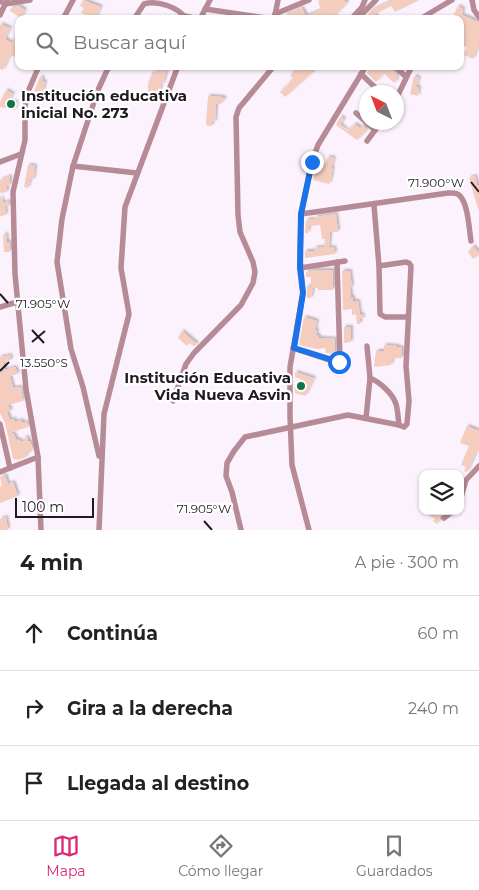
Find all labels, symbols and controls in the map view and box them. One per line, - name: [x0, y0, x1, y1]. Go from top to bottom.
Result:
- search box: [15, 15, 464, 70]
- icon: search: [33, 29, 61, 57]
- text: Buscar aquí: [73, 31, 186, 54]
- north arrow: [359, 85, 404, 130]
- place label: Institución educativa inicial No. 273: [21, 86, 187, 122]
- marker: Institución educativa inicial No. 273: [5, 98, 17, 110]
- route end: [301, 151, 324, 174]
- text: 71.900°W: [408, 175, 464, 190]
- text: 71.905°W: [16, 296, 70, 311]
- route start: [328, 351, 351, 374]
- text: 13.550°S: [20, 355, 68, 370]
- place label: Institución Educativa Vida Nueva Asvin: [124, 368, 291, 404]
- marker: Institución Educativa Vida Nueva Asvin: [295, 380, 307, 392]
- map controls: [419, 470, 464, 515]
- button: layers: [419, 470, 464, 515]
- scale bar: [15, 495, 94, 518]
- text: 100 m: [22, 498, 64, 516]
- text: 71.905°W: [177, 501, 231, 516]
- text: 4 min: [20, 550, 83, 575]
- text: A pie · 300 m: [355, 553, 459, 572]
- icon: ahead: [20, 619, 48, 647]
- text: Continúa: [67, 622, 158, 645]
- text: 60 m: [417, 624, 459, 643]
- icon: right: [20, 694, 48, 722]
- text: Gira a la derecha: [67, 697, 233, 720]
- text: 240 m: [408, 699, 459, 718]
- icon: arrive: [20, 769, 48, 797]
- text: Llegada al destino: [67, 772, 249, 795]
- tab: Mapa: [46, 832, 86, 880]
- tab: Cómo llegar: [178, 832, 263, 880]
- tab: Guardados: [356, 832, 433, 880]

